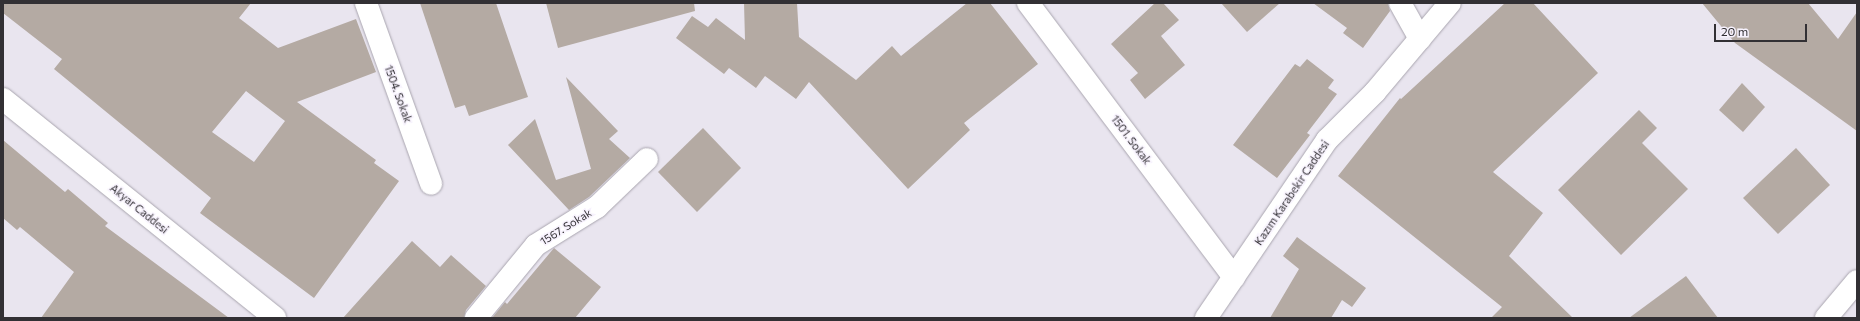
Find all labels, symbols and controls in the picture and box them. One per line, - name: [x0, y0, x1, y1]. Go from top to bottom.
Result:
- scale bar: [1716, 16, 1809, 42]
- text: 20 m: [1721, 24, 1748, 38]
- street label: 1504. Sokak: [382, 63, 414, 125]
- street label: 1501. Sokak: [1108, 113, 1154, 167]
- street label: Kazım Karabekir Caddesi: [1252, 138, 1332, 248]
- street label: Akyar Caddesi: [107, 182, 171, 236]
- street label: 1567. Sokak: [538, 206, 594, 248]

